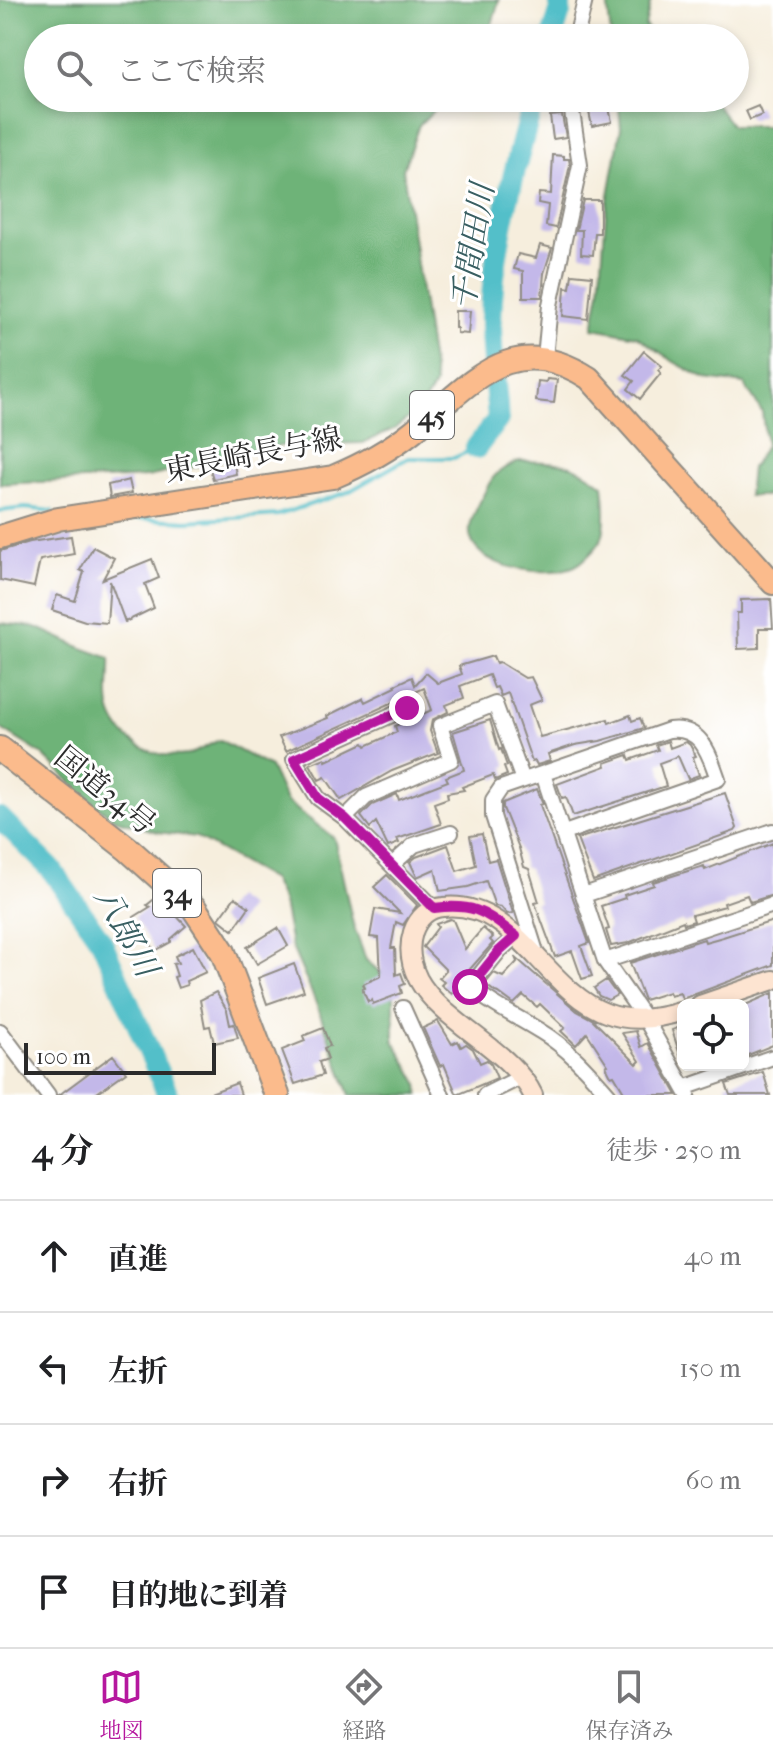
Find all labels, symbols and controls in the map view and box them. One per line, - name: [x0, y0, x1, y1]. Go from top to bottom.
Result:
- search box: [24, 24, 749, 112]
- icon: search: [52, 46, 96, 90]
- text: ここで検索: [116, 54, 266, 89]
- water label: 千間田川: [445, 178, 502, 313]
- road number: 45: [410, 391, 454, 439]
- street label: 東長崎長与線: [161, 421, 345, 489]
- route end: [389, 690, 425, 726]
- street label: 国道34号: [47, 740, 163, 842]
- road number: 34: [153, 869, 201, 917]
- water label: 八郎川: [87, 881, 167, 986]
- route start: [452, 969, 488, 1005]
- map controls: [677, 999, 749, 1071]
- button: locate: [677, 999, 749, 1071]
- scale bar: [24, 1039, 216, 1075]
- text: 100 m: [36, 1044, 91, 1070]
- text: 4 分: [32, 1131, 93, 1171]
- text: 徒歩 · 250 m: [607, 1135, 741, 1166]
- icon: ahead: [32, 1234, 76, 1278]
- text: 40 m: [684, 1241, 741, 1272]
- text: 直進: [108, 1242, 168, 1277]
- icon: left: [32, 1346, 76, 1390]
- text: 150 m: [679, 1353, 741, 1384]
- text: 左折: [108, 1354, 168, 1389]
- icon: right: [32, 1458, 76, 1502]
- text: 60 m: [685, 1465, 741, 1496]
- text: 右折: [108, 1466, 168, 1501]
- icon: arrive: [32, 1570, 76, 1614]
- text: 目的地に到着: [108, 1578, 288, 1613]
- tab: 地図: [99, 1665, 144, 1744]
- tab: 経路: [342, 1665, 387, 1744]
- tab: 保存済み: [585, 1665, 674, 1744]

